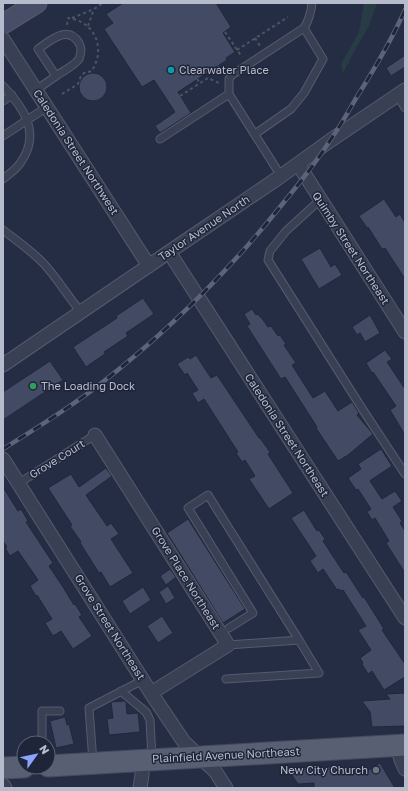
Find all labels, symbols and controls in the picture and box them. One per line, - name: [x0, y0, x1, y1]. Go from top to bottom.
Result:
- place label: Clearwater Place: [179, 63, 269, 76]
- marker: Clearwater Place: [166, 65, 176, 75]
- street label: Caledonia Street Northwest: [31, 87, 122, 217]
- street label: Quimby Street Northeast: [310, 189, 393, 306]
- street label: Taylor Avenue North: [156, 192, 252, 263]
- street label: Caledonia Street Northeast: [243, 371, 332, 499]
- place label: The Loading Dock: [41, 379, 135, 392]
- marker: The Loading Dock: [28, 381, 38, 391]
- street label: Grove Court: [27, 436, 87, 481]
- street label: Grove Place Northeast: [149, 524, 223, 632]
- street label: Grove Street Northeast: [73, 571, 148, 682]
- north arrow: [16, 735, 56, 775]
- text: N: [37, 742, 53, 756]
- street label: Plainfield Avenue Northeast: [152, 744, 300, 765]
- place label: New City Church: [280, 763, 368, 776]
- marker: New City Church: [371, 765, 381, 775]

